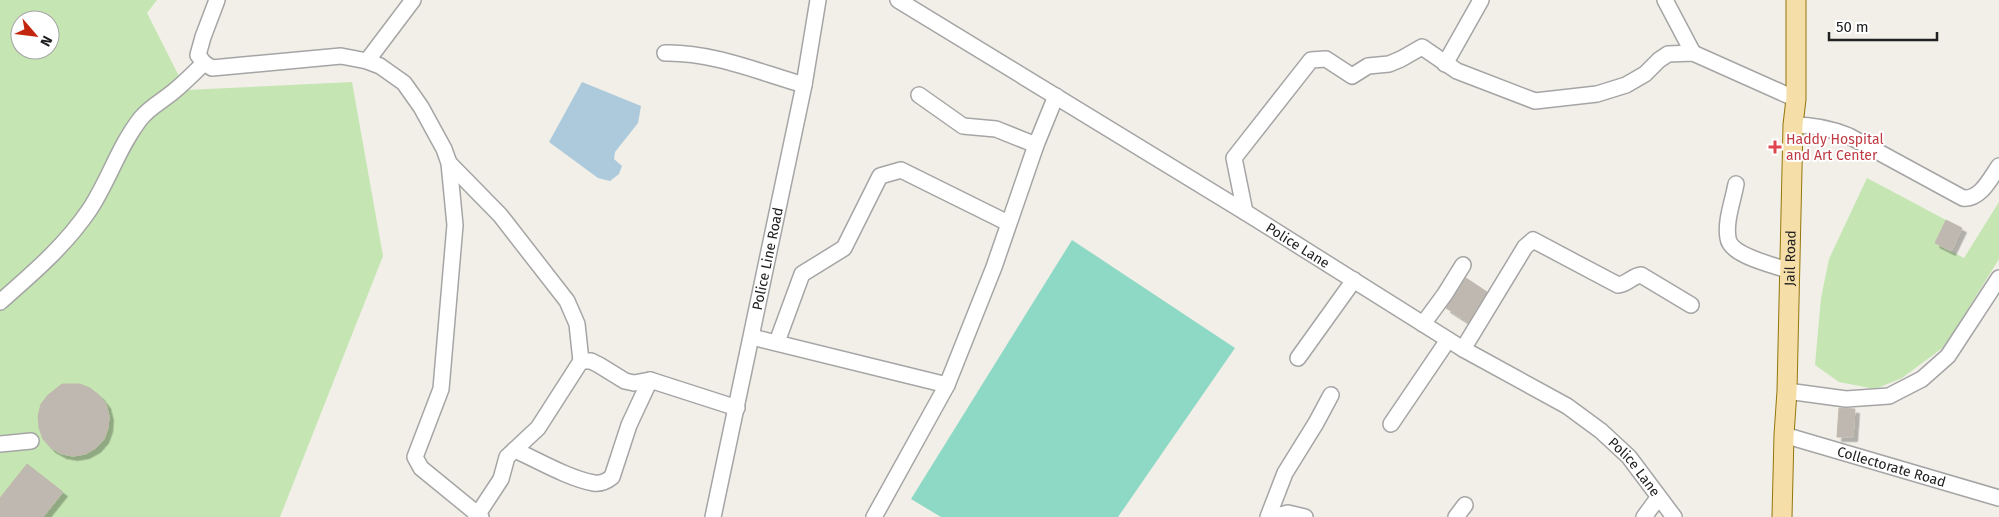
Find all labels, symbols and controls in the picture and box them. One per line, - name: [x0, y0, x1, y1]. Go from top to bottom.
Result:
- north arrow: [10, 10, 60, 60]
- scale bar: [1829, 10, 1936, 42]
- text: 50 m: [1836, 18, 1869, 36]
- text: N: [36, 33, 56, 49]
- place label: Haddy Hospital and Art Center: [1786, 131, 1884, 164]
- marker: Haddy Hospital and Art Center: [1768, 140, 1782, 154]
- street label: Police Line Road: [748, 206, 787, 312]
- street label: Police Lane: [1263, 219, 1333, 272]
- street label: Jail Road: [1781, 230, 1799, 286]
- street label: Police Lane: [1605, 434, 1664, 500]
- street label: Collectorate Road: [1835, 443, 1948, 490]

